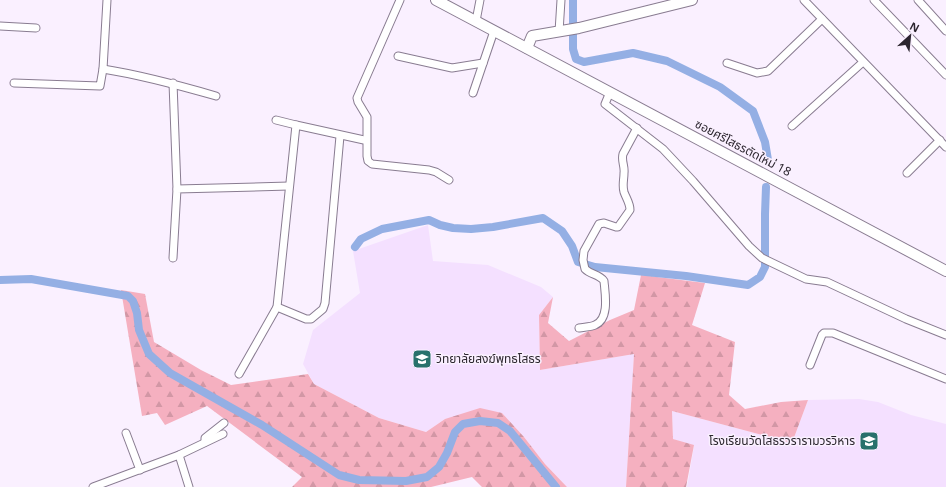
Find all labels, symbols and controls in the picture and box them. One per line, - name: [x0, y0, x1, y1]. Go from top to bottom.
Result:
- north arrow: [890, 16, 930, 56]
- text: N: [906, 18, 922, 37]
- street label: ซอยศรีโสธรตัดใหม่ 18: [692, 115, 794, 181]
- school or university icon: วิทยาลัยสงฆ์พุทธโสธร: [411, 348, 433, 370]
- place label: วิทยาลัยสงฆ์พุทธโสธร: [435, 350, 541, 368]
- school or university icon: โรงเรียนวัดโสธรวรารามวรวิหาร: [858, 430, 880, 452]
- place label: โรงเรียนวัดโสธรวรารามวรวิหาร: [709, 432, 855, 450]

